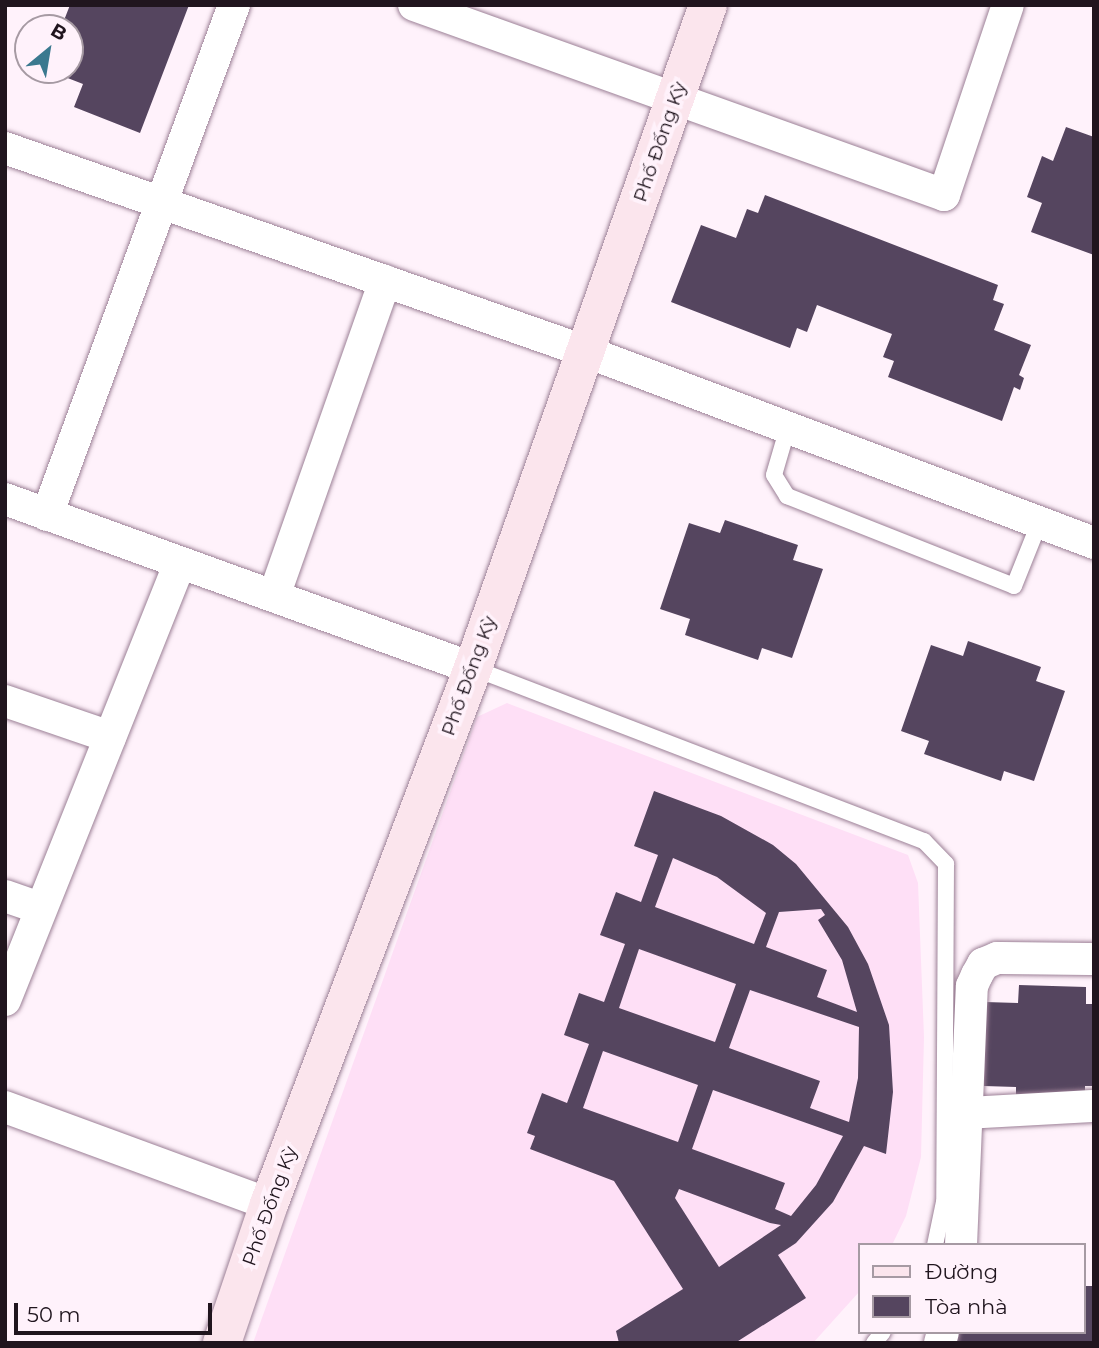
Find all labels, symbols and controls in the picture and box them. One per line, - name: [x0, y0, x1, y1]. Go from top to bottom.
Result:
- north arrow: [14, 14, 84, 84]
- text: B: [47, 19, 71, 46]
- street label: Phố Đống Kỳ: [629, 79, 691, 205]
- street label: Phố Đống Kỳ: [437, 613, 501, 739]
- street label: Phố Đống Kỳ: [238, 1143, 302, 1269]
- legend: [858, 1243, 1085, 1334]
- text: Đường: [925, 1259, 998, 1284]
- scale bar: [18, 1288, 215, 1332]
- text: Tòa nhà: [925, 1294, 1008, 1319]
- text: 50 m: [27, 1302, 81, 1327]

